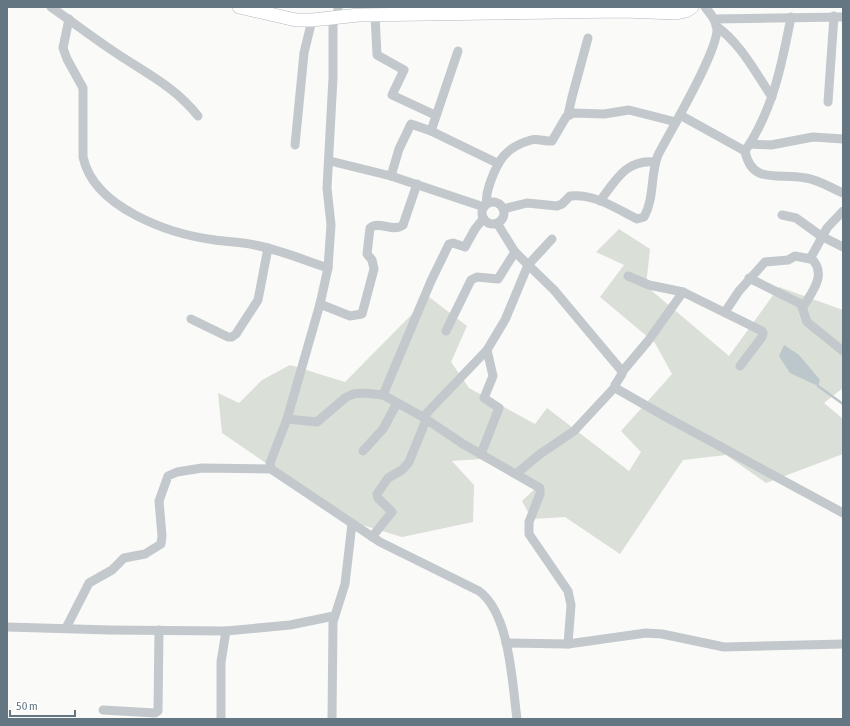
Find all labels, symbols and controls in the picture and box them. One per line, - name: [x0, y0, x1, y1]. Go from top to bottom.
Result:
- scale bar: [10, 692, 75, 718]
- text: 50 m: [16, 699, 38, 713]

